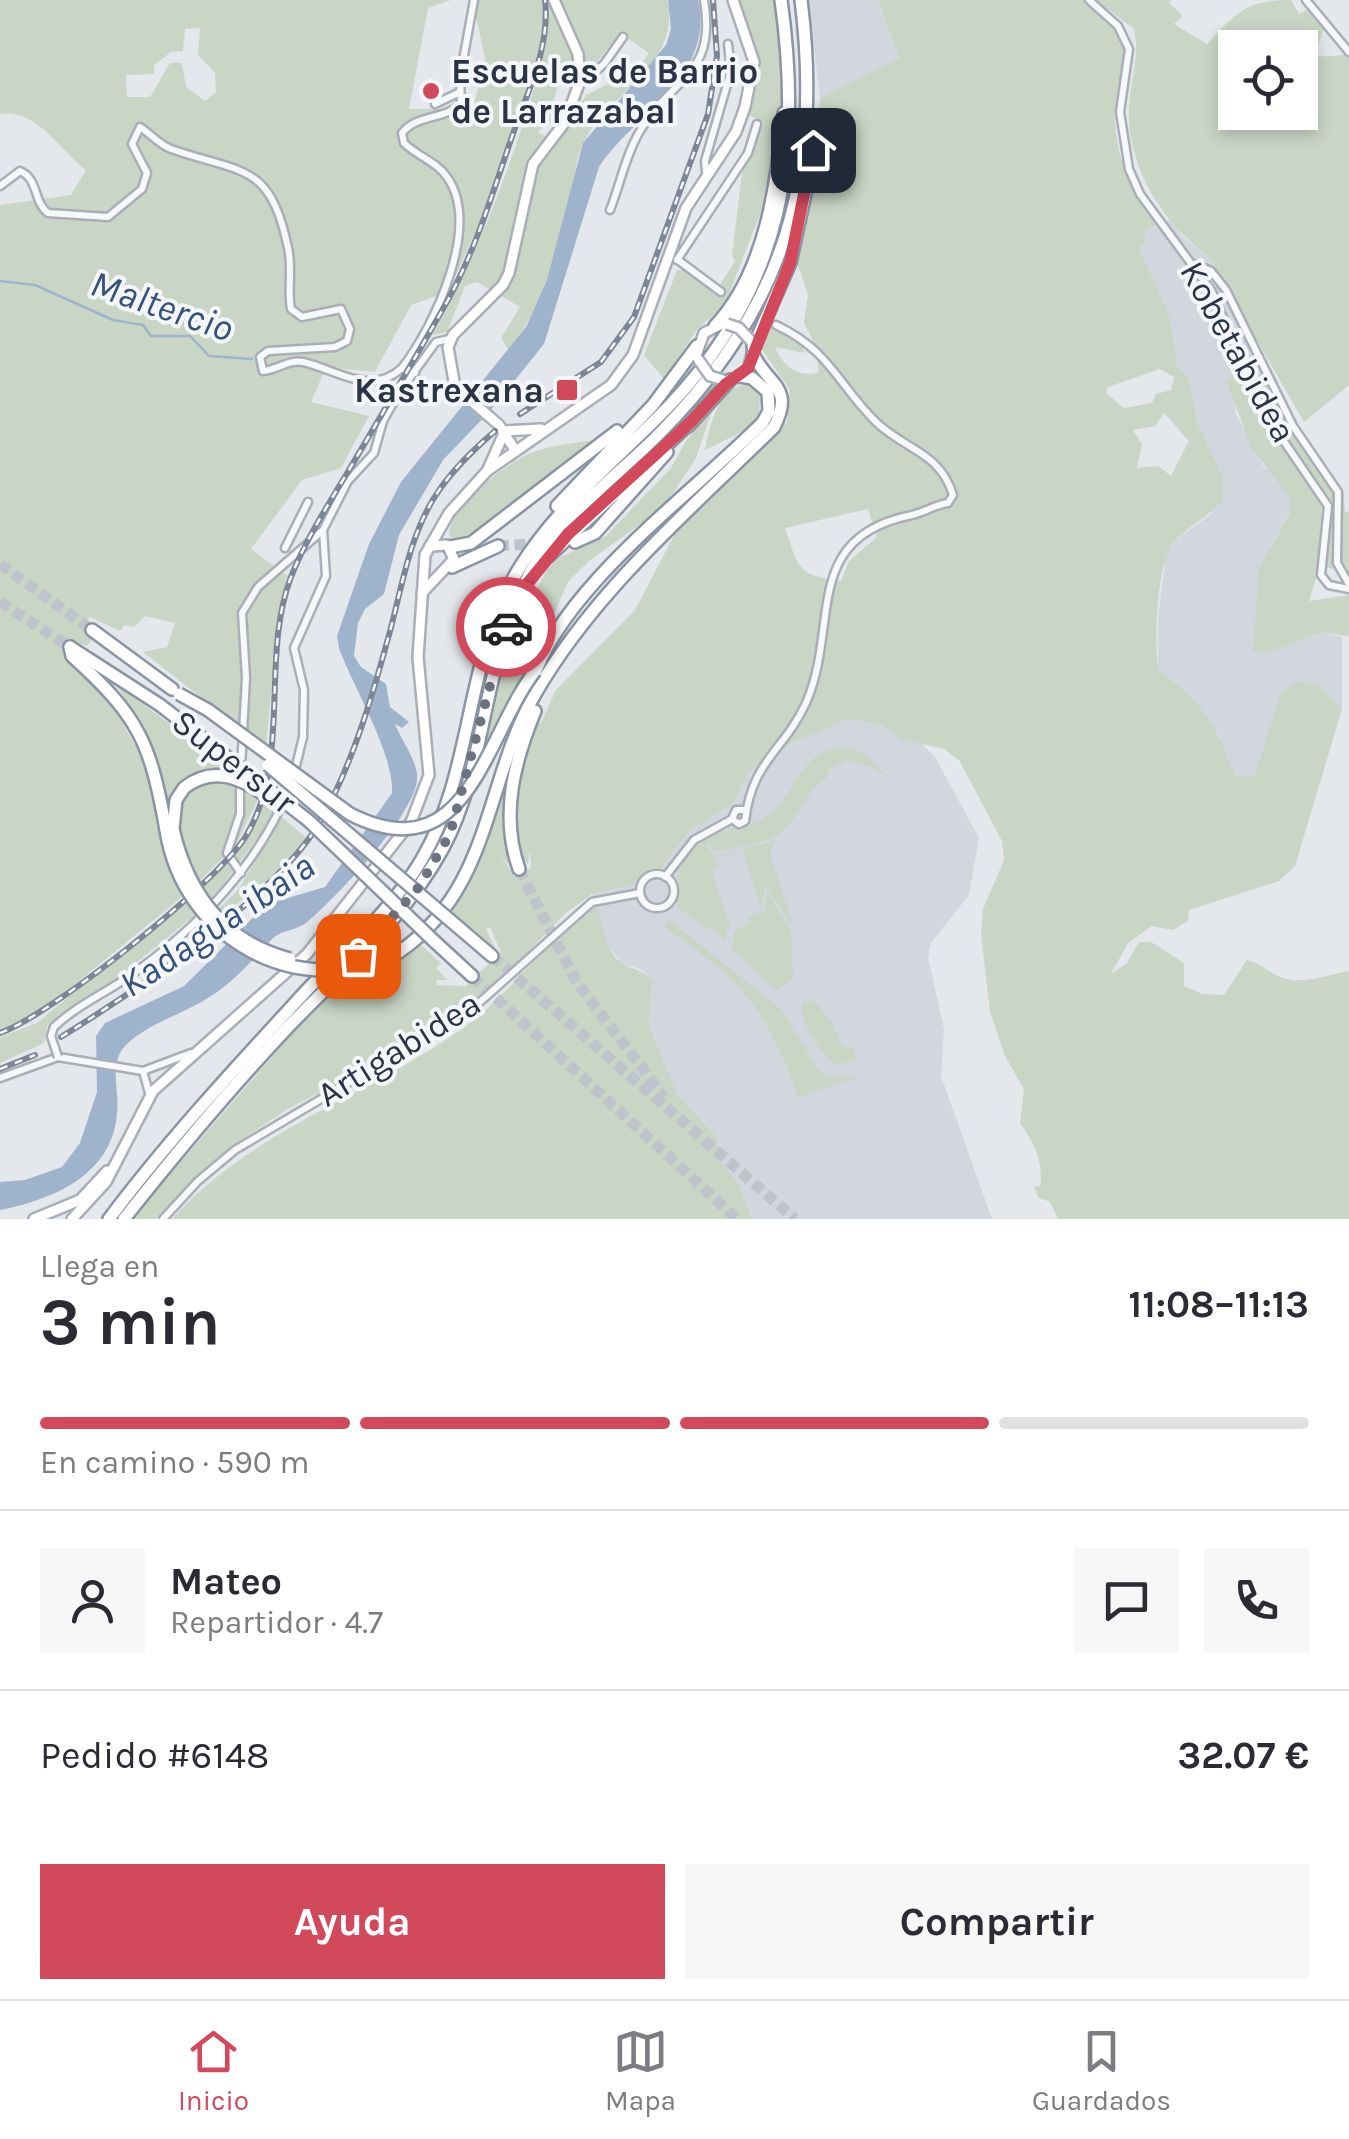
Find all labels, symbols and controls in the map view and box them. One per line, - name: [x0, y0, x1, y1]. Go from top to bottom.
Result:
- map controls: [1218, 30, 1318, 130]
- button: locate: [1218, 30, 1318, 130]
- place label: Escuelas de Barrio de Larrazabal: [451, 51, 758, 132]
- marker: Escuelas de Barrio de Larrazabal: [420, 80, 442, 102]
- pin: [771, 108, 856, 193]
- icon: home: [786, 123, 841, 178]
- street label: Kobetabidea: [1171, 254, 1305, 450]
- water label: Maltercio: [85, 261, 239, 351]
- place label: Kastrexana: [354, 370, 544, 411]
- marker: Kastrexana: [554, 377, 580, 403]
- courier: [456, 577, 556, 677]
- icon: car: [479, 600, 534, 655]
- street label: Supersur: [164, 701, 304, 823]
- water label: Kadagua ibaia: [111, 843, 323, 1007]
- pin: [316, 914, 401, 999]
- icon: bag: [331, 929, 386, 984]
- street label: Artigabidea: [310, 983, 488, 1115]
- text: Llega en: [40, 1248, 159, 1285]
- text: 11:08–11:13: [1129, 1282, 1309, 1327]
- text: 3 min: [40, 1284, 220, 1360]
- text: En camino · 590 m: [40, 1444, 309, 1481]
- button: person: [40, 1548, 145, 1653]
- button: chat: [1074, 1548, 1179, 1653]
- button: phone: [1204, 1548, 1309, 1653]
- text: Mateo: [170, 1559, 282, 1604]
- text: Repartidor · 4.7: [170, 1604, 383, 1641]
- text: Pedido #6148: [40, 1733, 269, 1778]
- text: 32.07 €: [1178, 1733, 1309, 1778]
- button: Ayuda: [40, 1864, 665, 1979]
- button: Compartir: [685, 1864, 1309, 1979]
- tab: Inicio: [178, 2024, 249, 2117]
- tab: Mapa: [605, 2024, 676, 2117]
- tab: Guardados: [1032, 2024, 1171, 2117]

